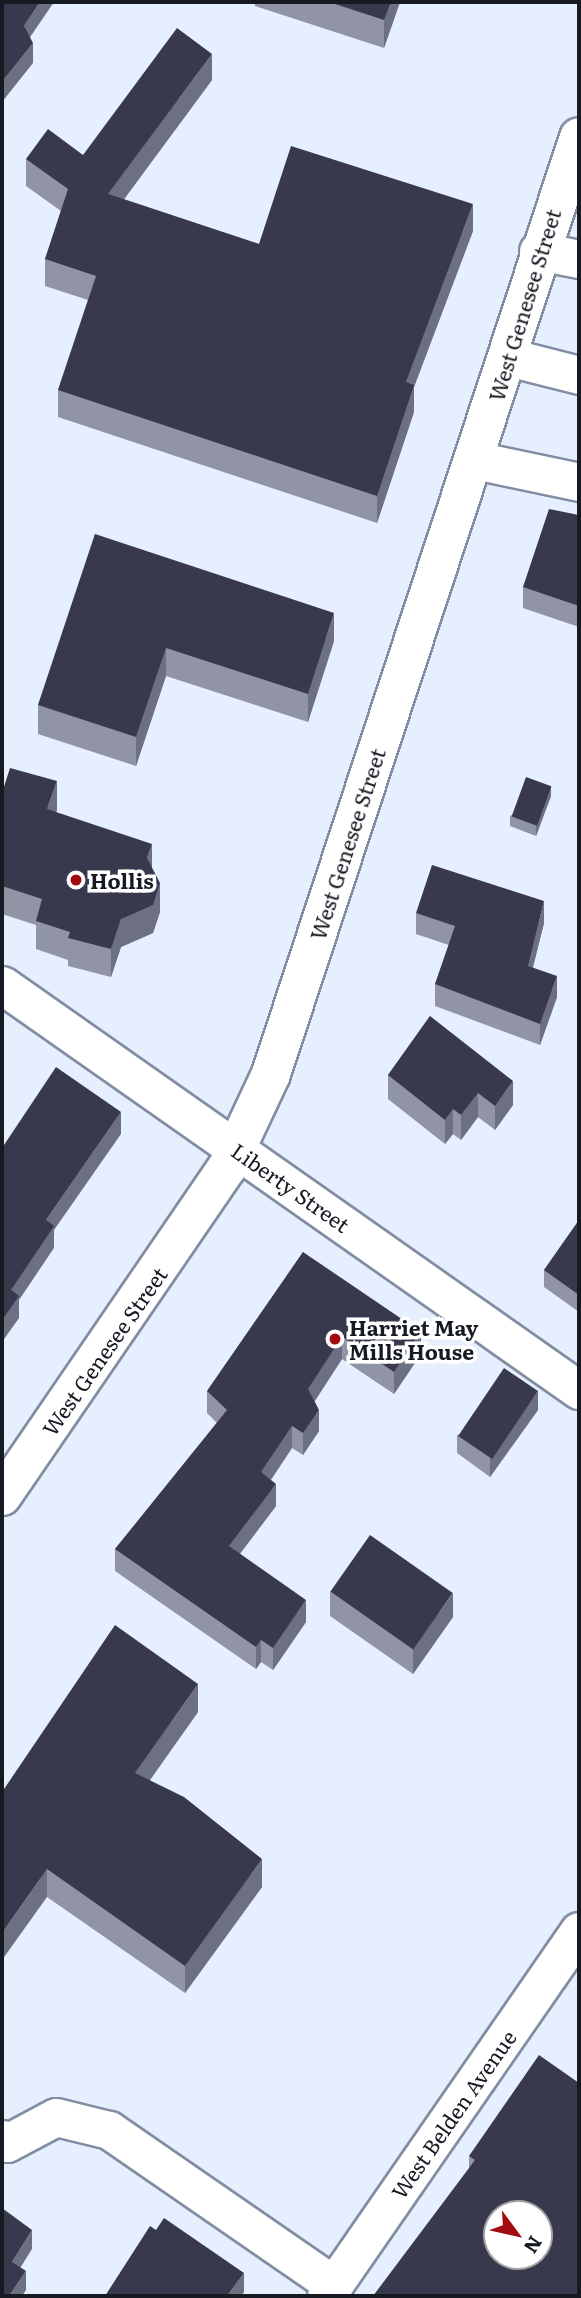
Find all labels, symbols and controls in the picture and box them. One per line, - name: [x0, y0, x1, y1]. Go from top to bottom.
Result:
- street label: West Genesee Street: [483, 206, 565, 404]
- street label: West Genesee Street: [304, 745, 390, 943]
- place label: Hollis: [90, 867, 154, 893]
- marker: Hollis: [68, 872, 84, 888]
- street label: Liberty Street: [227, 1137, 355, 1237]
- street label: West Genesee Street: [36, 1262, 172, 1440]
- place label: Harriet May Mills House: [349, 1314, 478, 1364]
- marker: Harriet May Mills House: [327, 1331, 343, 1347]
- street label: West Belden Avenue: [385, 2025, 521, 2203]
- north arrow: [483, 2200, 553, 2270]
- text: N: [518, 2231, 550, 2260]

